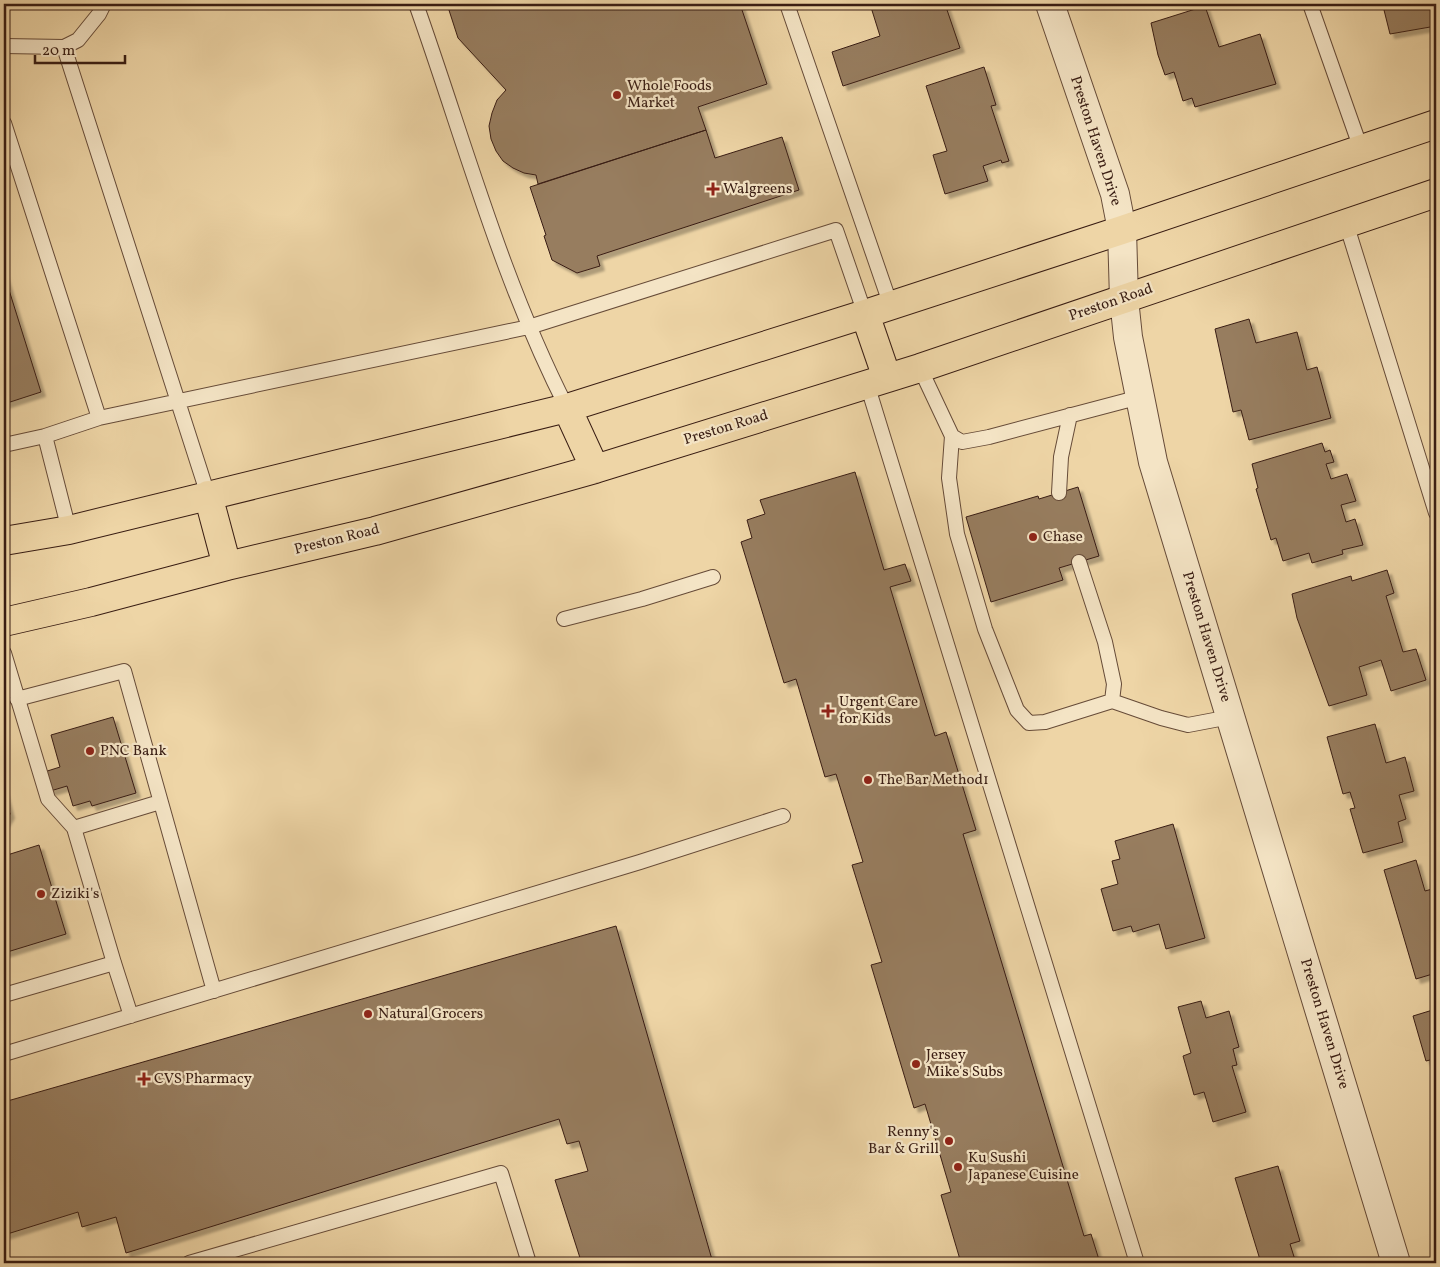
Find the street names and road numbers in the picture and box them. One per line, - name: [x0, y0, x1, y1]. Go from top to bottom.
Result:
- street label: Preston Haven Drive: [1064, 73, 1126, 209]
- street label: Preston Road: [1066, 279, 1156, 327]
- street label: Preston Road: [681, 405, 771, 451]
- street label: Preston Road: [292, 519, 382, 561]
- street label: Preston Haven Drive: [1176, 569, 1236, 705]
- street label: Preston Haven Drive: [1294, 956, 1354, 1092]

